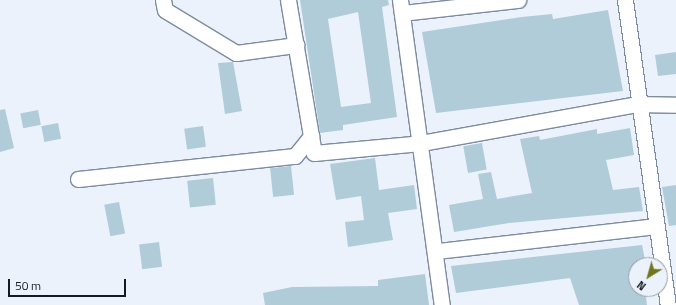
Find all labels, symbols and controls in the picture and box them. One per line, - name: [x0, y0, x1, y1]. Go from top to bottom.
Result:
- north arrow: [628, 257, 668, 297]
- scale bar: [10, 271, 128, 297]
- text: 50 m: [15, 276, 41, 295]
- text: N: [634, 277, 649, 294]

